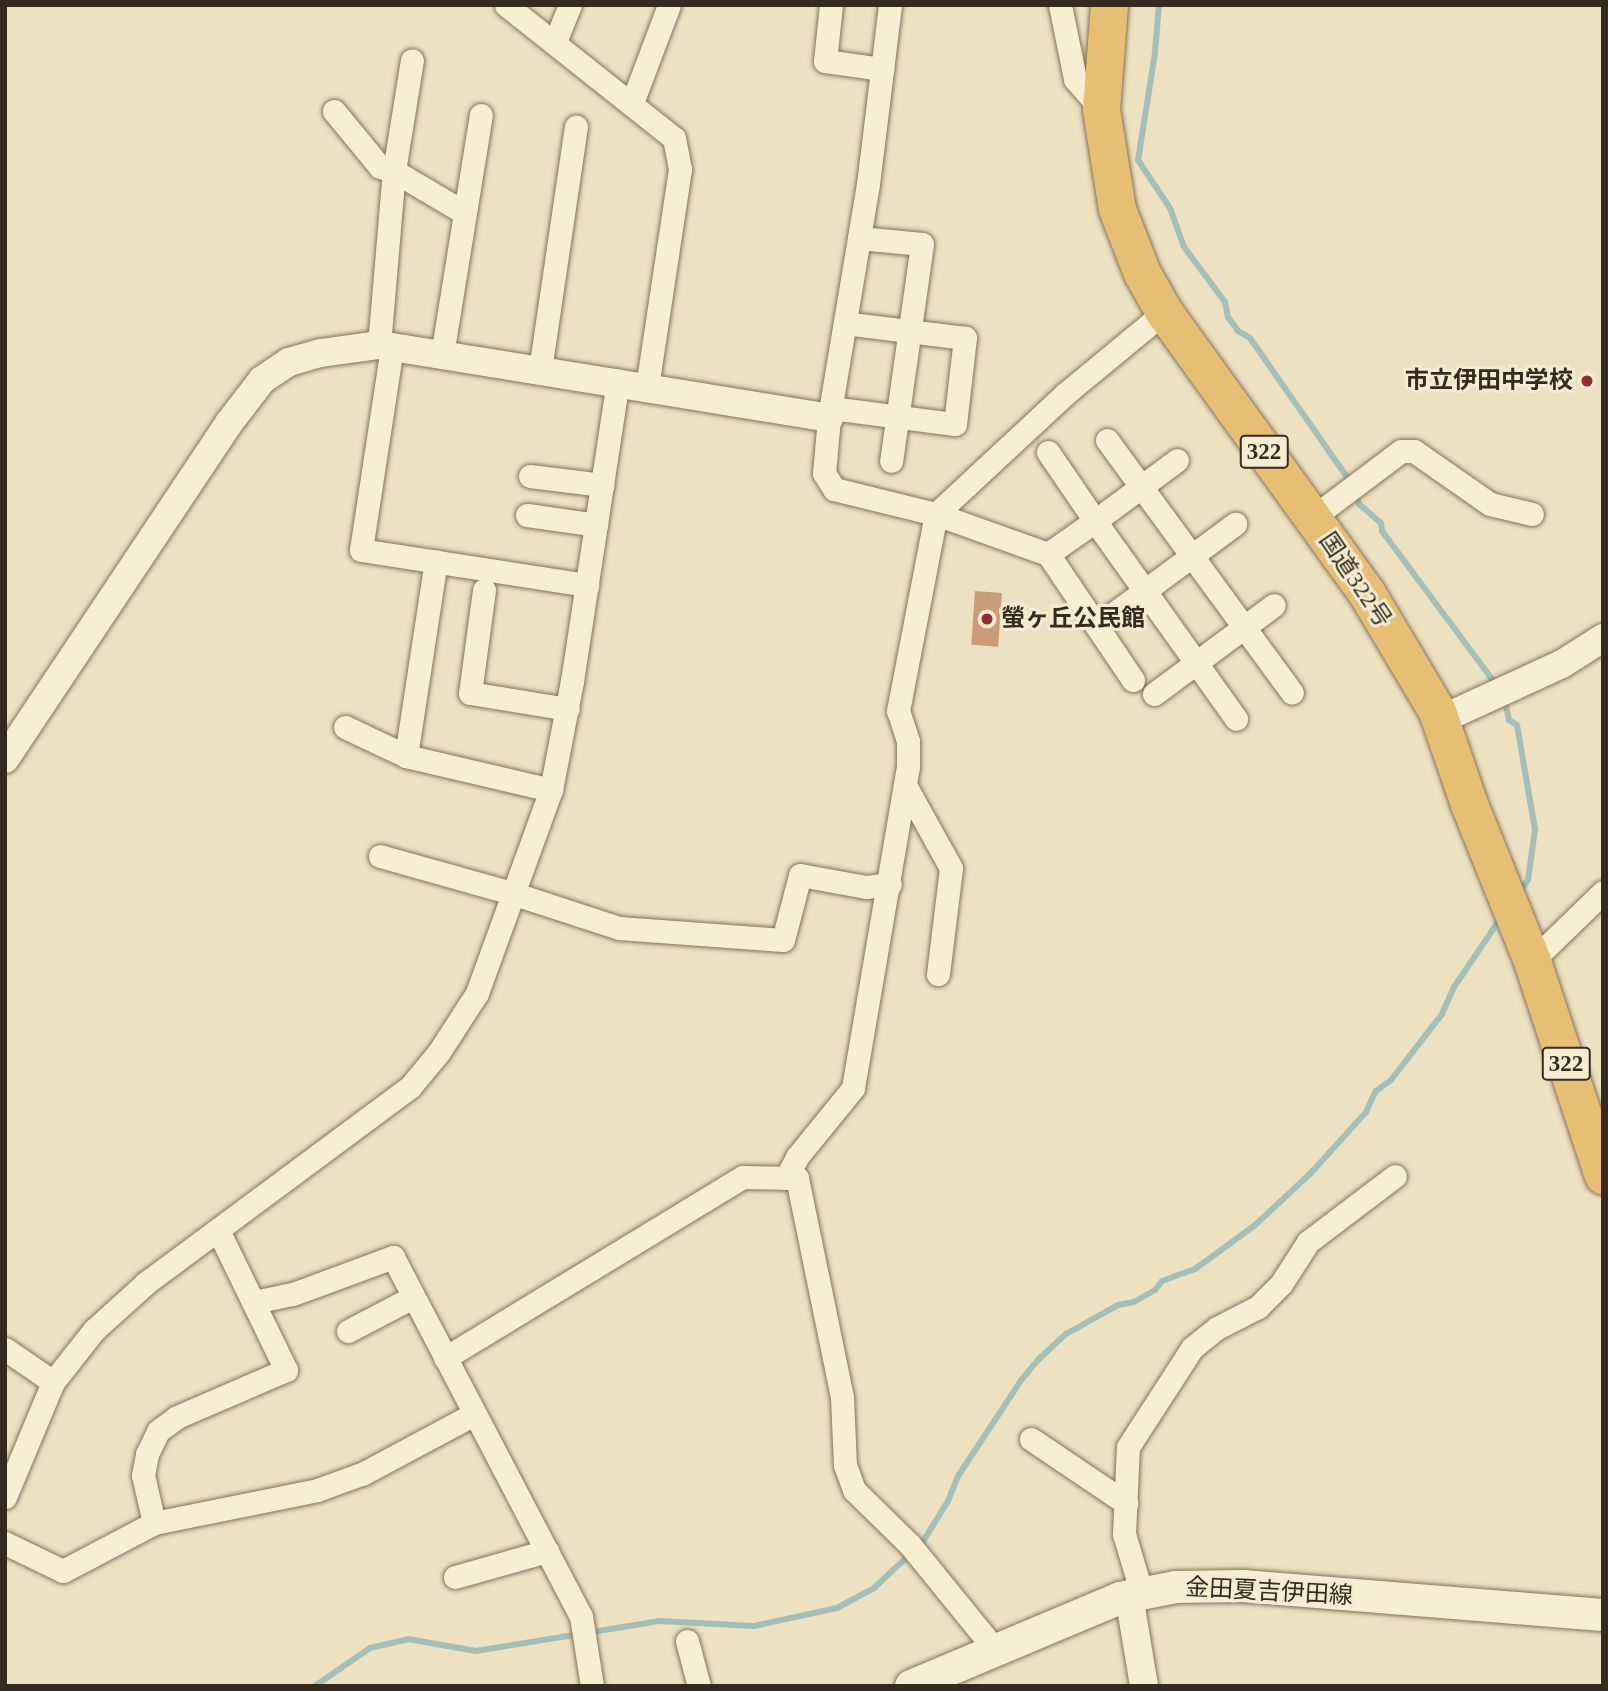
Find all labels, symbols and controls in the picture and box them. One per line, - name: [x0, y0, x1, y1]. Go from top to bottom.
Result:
- place label: 市立伊田中学校: [1405, 367, 1573, 395]
- marker: 市立伊田中学校: [1579, 373, 1595, 389]
- road number: 322: [1240, 432, 1288, 472]
- street label: 国道322号: [1313, 527, 1397, 633]
- place label: 螢ヶ丘公民館: [1001, 605, 1145, 633]
- marker: 螢ヶ丘公民館: [979, 611, 995, 627]
- road number: 322: [1542, 1044, 1590, 1084]
- street label: 金田夏吉伊田線: [1184, 1573, 1354, 1611]

